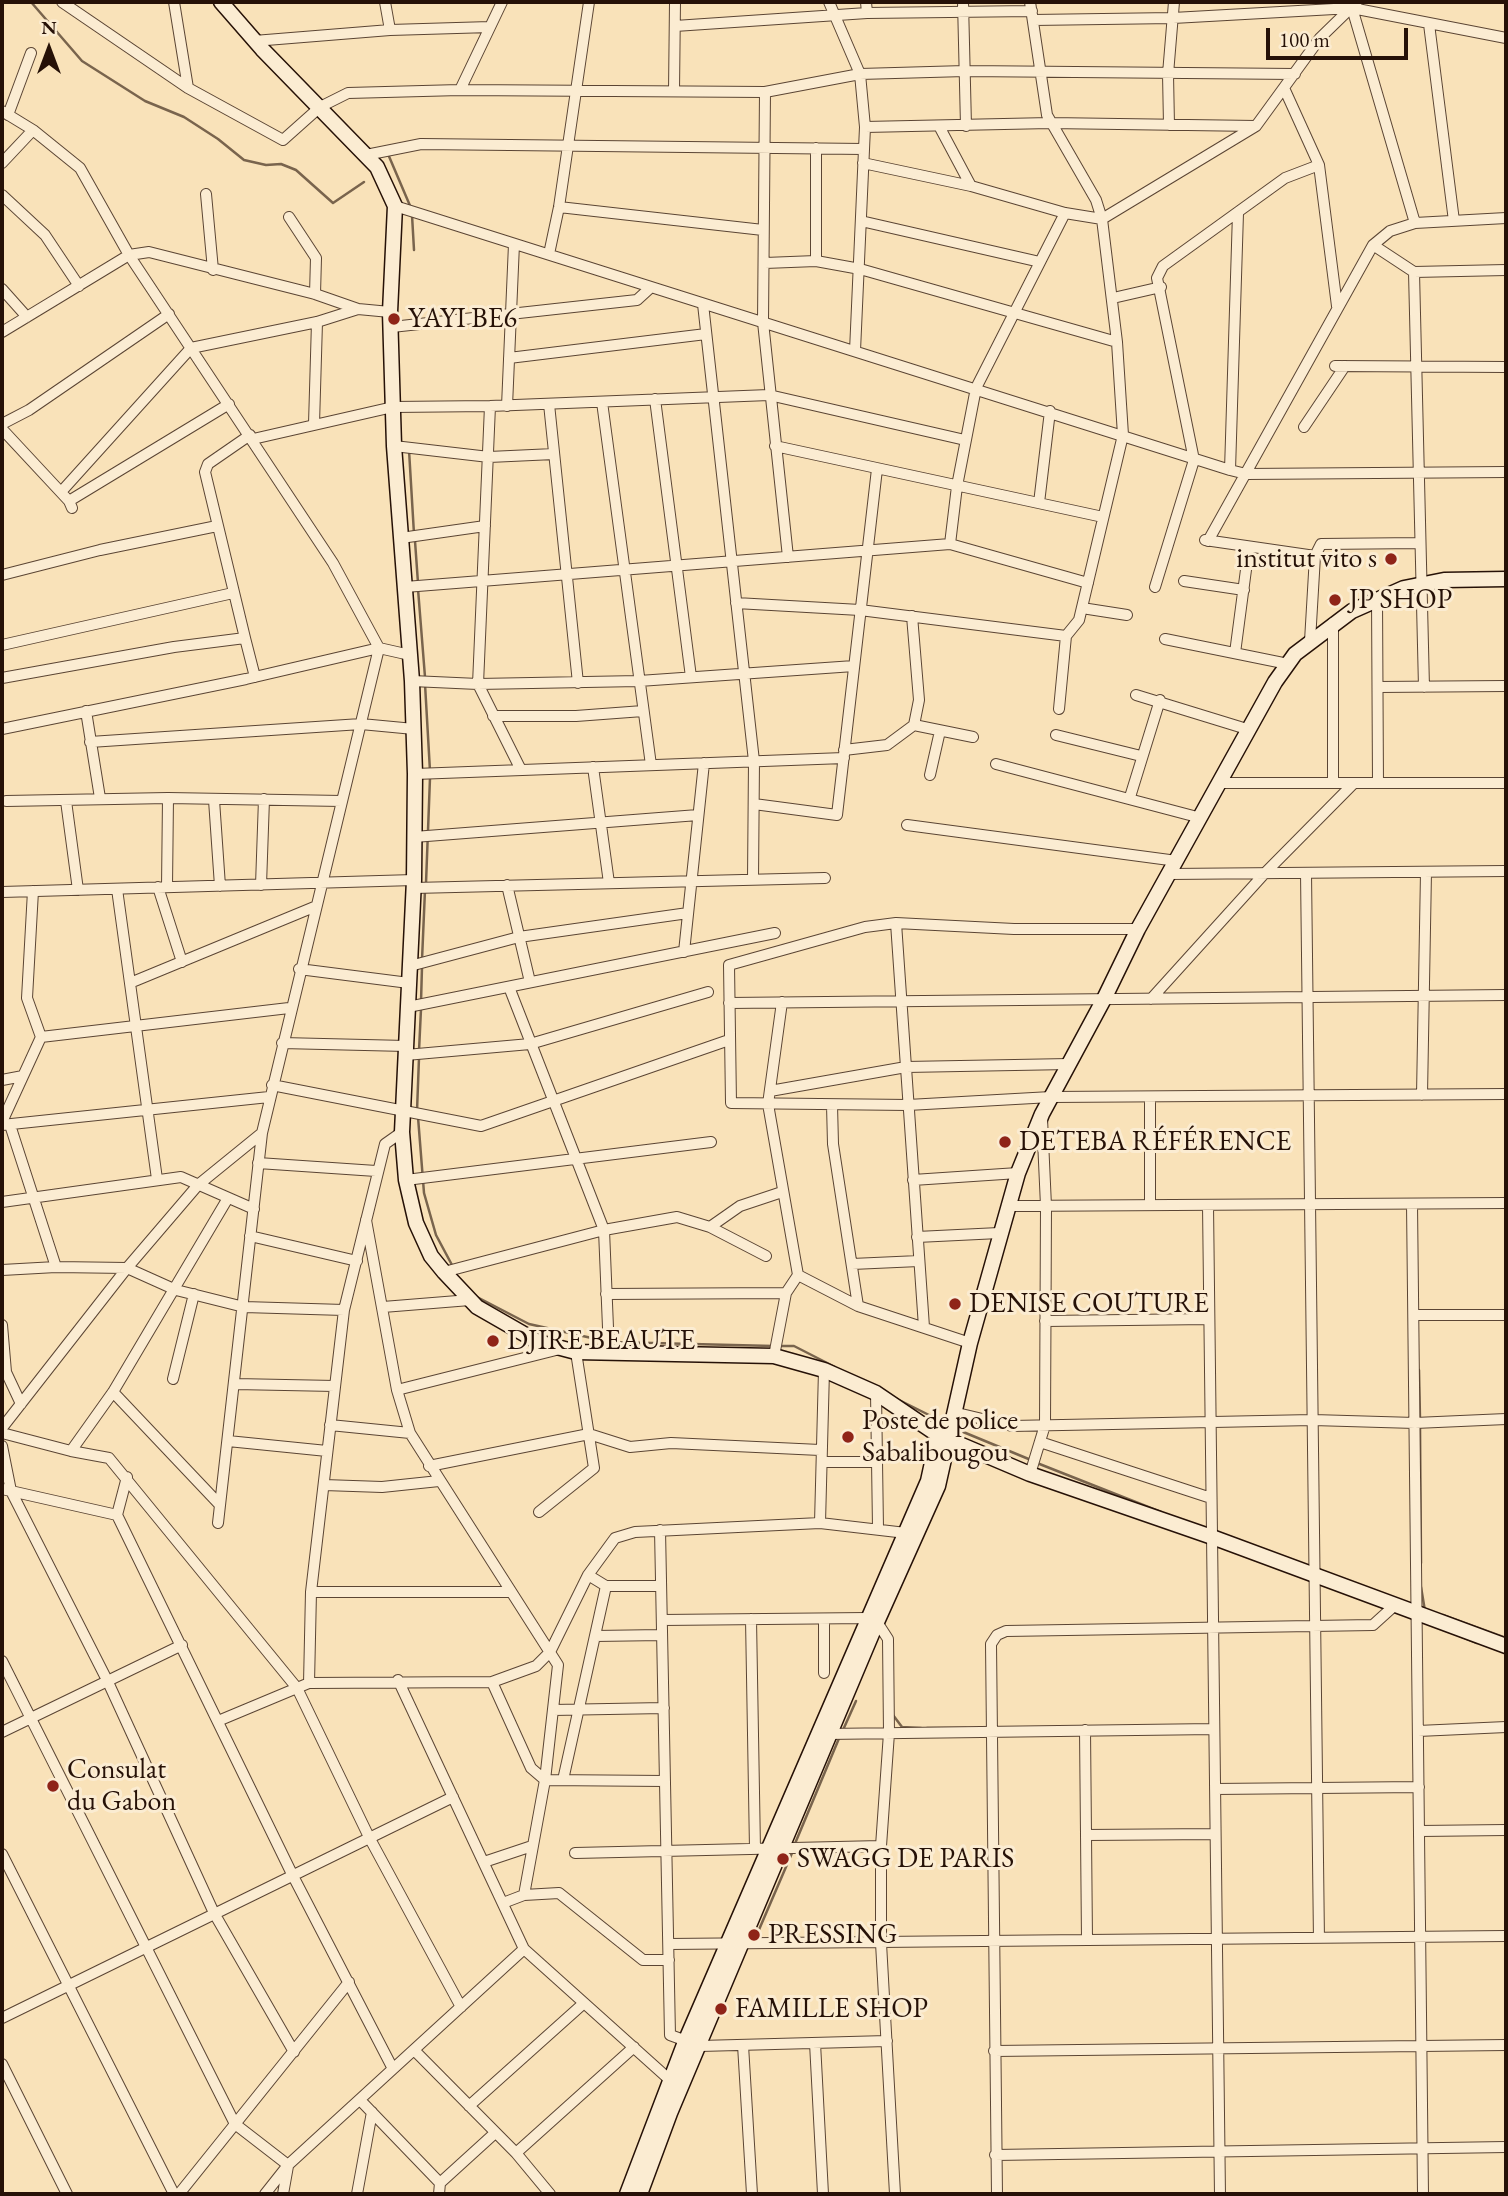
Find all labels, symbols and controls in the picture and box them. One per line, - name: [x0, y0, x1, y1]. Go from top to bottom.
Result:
- north arrow: [14, 14, 84, 84]
- scale bar: [1270, 14, 1412, 58]
- text: N: [41, 15, 57, 40]
- text: 100 m: [1279, 26, 1330, 53]
- place label: YAYI BE6: [408, 302, 517, 336]
- marker: YAYI BE6: [386, 311, 402, 327]
- place label: institut vito s: [1236, 542, 1377, 576]
- marker: institut vito s: [1383, 551, 1399, 567]
- place label: JP SHOP: [1349, 583, 1452, 617]
- marker: JP SHOP: [1327, 592, 1343, 608]
- place label: DETEBA RÉFÉRENCE: [1019, 1125, 1291, 1159]
- marker: DETEBA RÉFÉRENCE: [997, 1134, 1013, 1150]
- place label: DENISE COUTURE: [969, 1287, 1209, 1321]
- marker: DENISE COUTURE: [947, 1296, 963, 1312]
- place label: DJIRE BEAUTE: [507, 1324, 695, 1358]
- marker: DJIRE BEAUTE: [485, 1333, 501, 1349]
- place label: Poste de police Sabalibougou: [862, 1404, 1018, 1470]
- marker: Poste de police Sabalibougou: [840, 1429, 856, 1445]
- place label: Consulat du Gabon: [67, 1753, 176, 1819]
- marker: Consulat du Gabon: [45, 1778, 61, 1794]
- place label: SWAGG DE PARIS: [797, 1842, 1014, 1876]
- marker: SWAGG DE PARIS: [775, 1851, 791, 1867]
- place label: PRESSING: [768, 1918, 897, 1952]
- marker: PRESSING: [746, 1927, 762, 1943]
- place label: FAMILLE SHOP: [735, 1992, 928, 2026]
- marker: FAMILLE SHOP: [713, 2001, 729, 2017]

